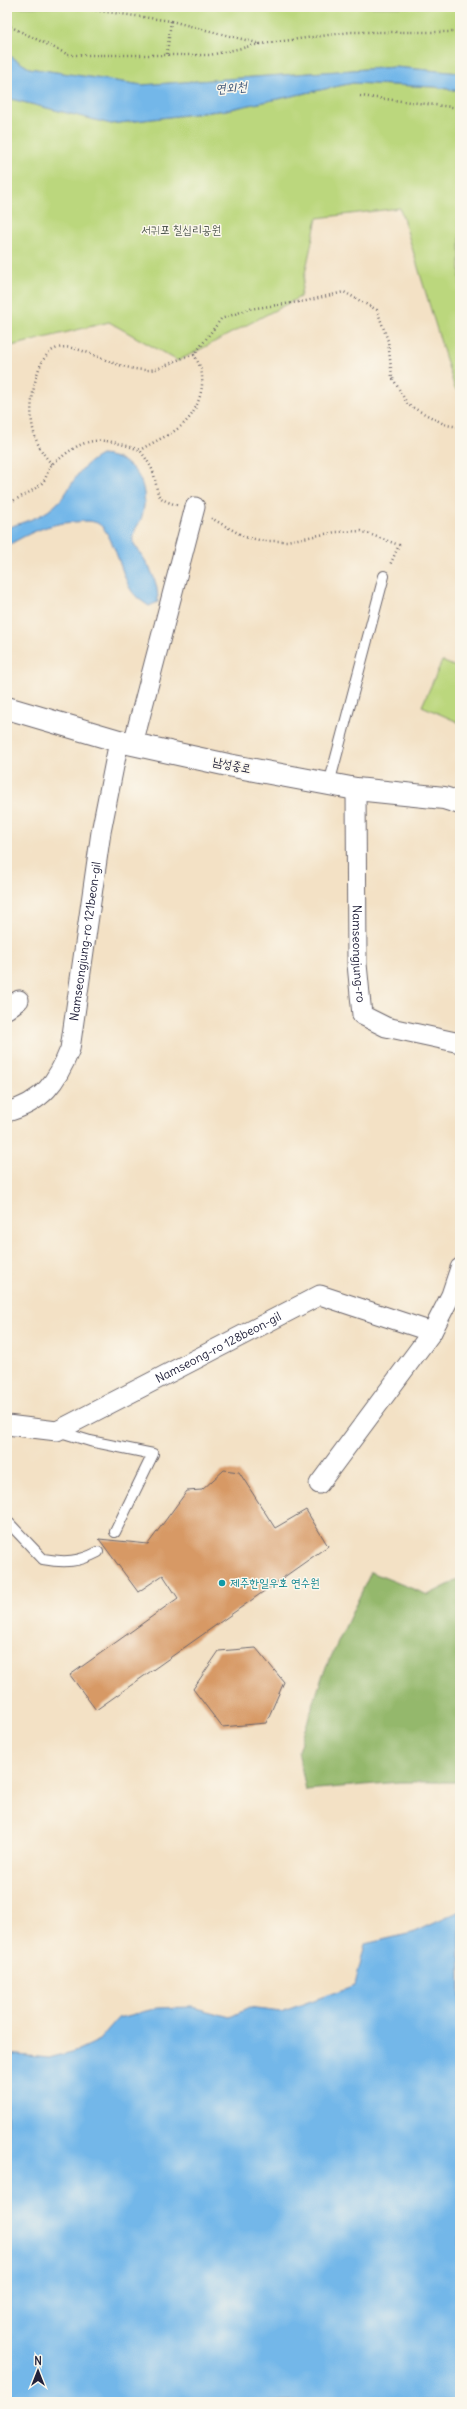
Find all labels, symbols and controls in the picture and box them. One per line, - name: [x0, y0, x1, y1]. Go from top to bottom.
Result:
- water label: 연외천: [215, 78, 249, 97]
- park label: 서귀포 칠십리공원: [141, 222, 221, 237]
- street label: 남성중로: [212, 753, 253, 776]
- street label: Namseongjung-ro 121beon-gil: [66, 861, 104, 1022]
- street label: Namseongjung-ro: [350, 905, 369, 1004]
- street label: Namseong-ro 128beon-gil: [153, 1308, 284, 1386]
- place label: 제주한일우호 연수원: [230, 1575, 320, 1590]
- marker: 제주한일우호 연수원: [217, 1578, 227, 1588]
- north arrow: [18, 2351, 58, 2391]
- text: N: [34, 2354, 42, 2368]

